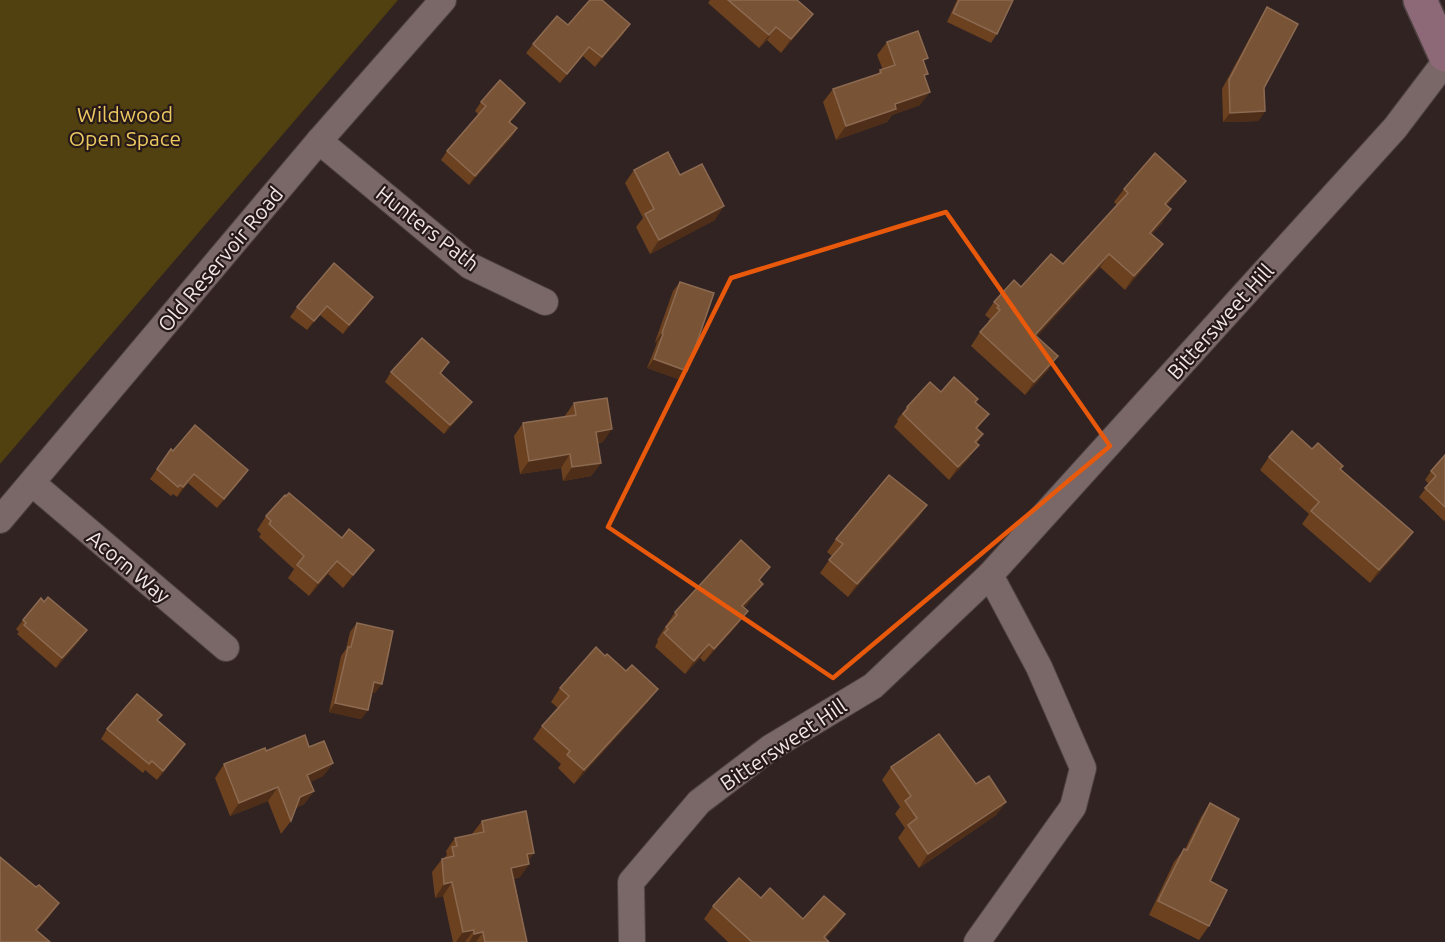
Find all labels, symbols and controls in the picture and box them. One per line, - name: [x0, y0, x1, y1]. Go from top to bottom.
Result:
- park label: Wildwood Open Space: [69, 102, 181, 150]
- street label: Hunters Path: [372, 180, 484, 276]
- street label: Old Reservoir Road: [152, 182, 288, 336]
- street label: Bittersweet Hill: [1162, 258, 1278, 384]
- street label: Acorn Way: [83, 525, 175, 607]
- street label: Bittersweet Hill: [715, 693, 851, 795]

